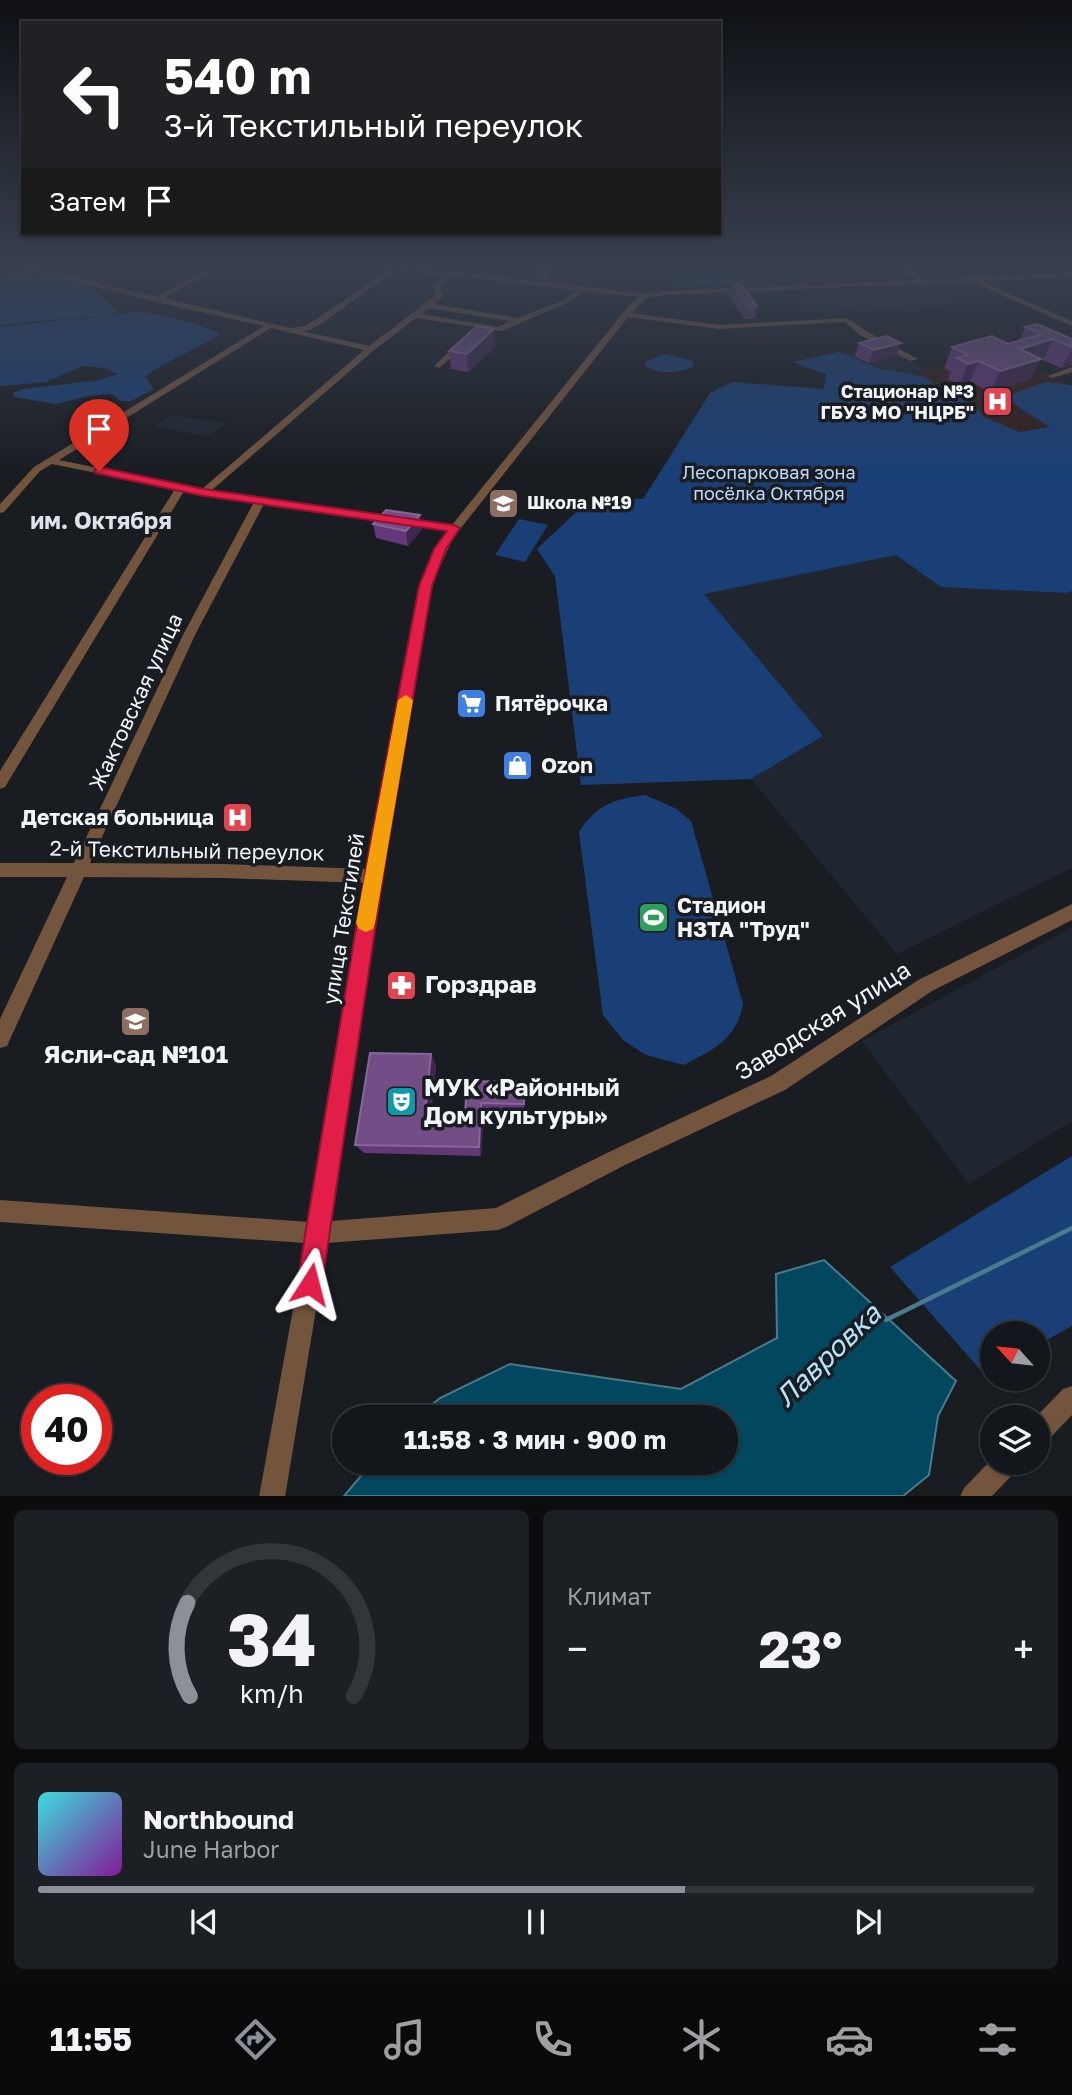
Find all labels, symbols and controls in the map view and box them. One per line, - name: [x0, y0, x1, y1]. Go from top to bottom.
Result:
- text: 540 m: [164, 46, 312, 105]
- icon: left: [49, 49, 140, 140]
- text: 3-й Текстильный переулок: [164, 106, 583, 144]
- icon: arrive: [140, 182, 178, 220]
- text: Затем: [49, 186, 126, 217]
- place label: Стационар №3 ГБУЗ МО "НЦРБ": [821, 380, 974, 423]
- hospital icon: Стационар №3 ГБУЗ МО "НЦРБ": [980, 385, 1014, 419]
- pin: [69, 399, 129, 471]
- icon: arrive: [80, 410, 118, 448]
- park label: Лесопарковая зона посёлка Октября: [682, 461, 856, 504]
- school or university icon: Школа №19: [487, 486, 521, 520]
- place label: Школа №19: [527, 491, 632, 513]
- district label: им. Октября: [30, 506, 172, 534]
- street label: Жактовская улица: [83, 609, 188, 794]
- supermarket icon: Пятёрочка: [455, 687, 489, 721]
- place label: Пятёрочка: [495, 690, 608, 716]
- shop icon: Ozon: [501, 749, 535, 783]
- place label: Ozon: [541, 752, 593, 778]
- hospital icon: Детская больница: [220, 801, 254, 835]
- place label: Детская больница: [21, 804, 214, 830]
- street label: улица Текстилей: [317, 831, 369, 1007]
- street label: 2-й Текстильный переулок: [49, 835, 325, 865]
- place label: Стадион НЗТА "Труд": [677, 892, 810, 942]
- sports icon: Стадион НЗТА "Труд": [637, 901, 671, 935]
- street label: Заводская улица: [729, 954, 915, 1085]
- pharmacy icon: Горздрав: [385, 968, 419, 1002]
- place label: Горздрав: [425, 969, 537, 998]
- school or university icon: Ясли-сад №101: [119, 1004, 153, 1038]
- place label: Ясли-сад №101: [44, 1039, 228, 1068]
- place label: МУК «Районный Дом культуры»: [424, 1072, 620, 1129]
- theatre icon: МУК «Районный Дом культуры»: [384, 1085, 418, 1119]
- position arrow: [273, 1247, 347, 1321]
- water label: Лавровка: [768, 1296, 888, 1413]
- north arrow: [980, 1321, 1050, 1391]
- map controls: [980, 1321, 1050, 1475]
- speed limit sign: 40: [21, 1384, 112, 1475]
- button: layers: [980, 1405, 1050, 1475]
- text: 11:58 · 3 мин · 900 m: [404, 1424, 666, 1455]
- text: Климат: [567, 1582, 652, 1610]
- text: 34: [227, 1595, 316, 1682]
- text: 23°: [759, 1617, 842, 1679]
- text: −: [567, 1626, 588, 1671]
- text: +: [1013, 1626, 1034, 1671]
- text: km/h: [240, 1677, 303, 1708]
- text: Northbound: [143, 1804, 294, 1835]
- text: June Harbor: [143, 1835, 279, 1863]
- icon: previous: [185, 1903, 223, 1941]
- icon: pause: [517, 1903, 555, 1941]
- icon: next: [849, 1903, 887, 1941]
- icon: directions: [231, 2015, 280, 2064]
- icon: music: [380, 2015, 429, 2064]
- icon: phone: [528, 2015, 577, 2064]
- icon: climate: [677, 2015, 726, 2064]
- icon: car: [825, 2015, 874, 2064]
- icon: filters: [973, 2015, 1022, 2064]
- text: 11:55: [50, 2020, 132, 2058]

